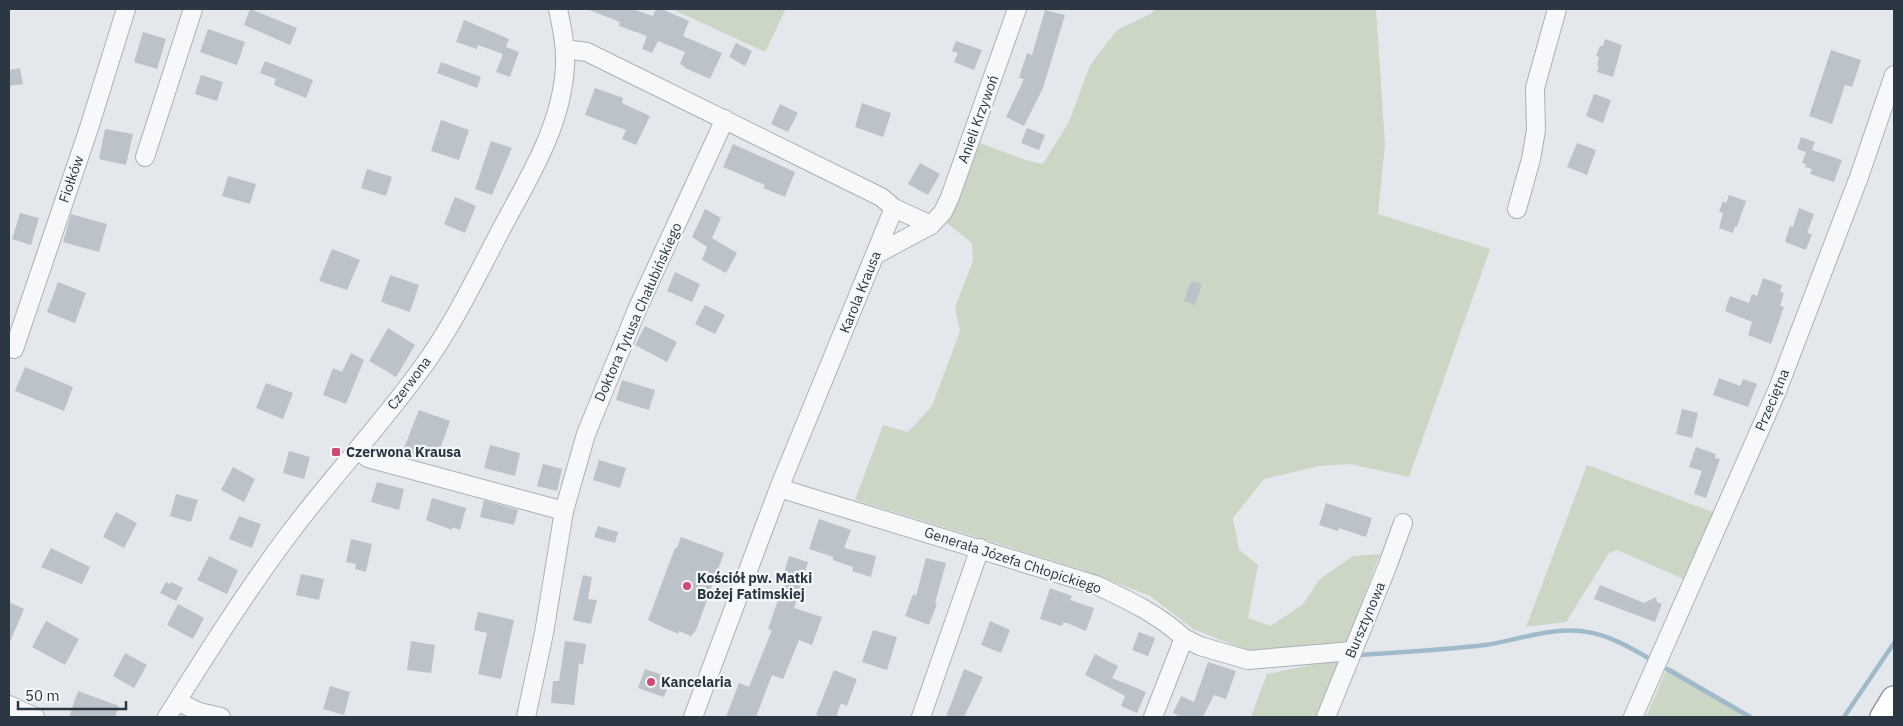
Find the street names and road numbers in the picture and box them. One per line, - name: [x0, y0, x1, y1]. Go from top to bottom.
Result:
- street label: Anieli Krzywoń: [954, 72, 1002, 166]
- street label: Fiołków: [55, 153, 88, 205]
- street label: Doktora Tytusa Chałubińskiego: [590, 220, 686, 404]
- street label: Karola Krausa: [835, 248, 885, 336]
- street label: Czerwona: [383, 352, 435, 413]
- street label: Przeciętna: [1751, 366, 1793, 434]
- street label: Generała Józefa Chłopickiego: [922, 523, 1104, 597]
- street label: Bursztynowa: [1341, 579, 1389, 661]

